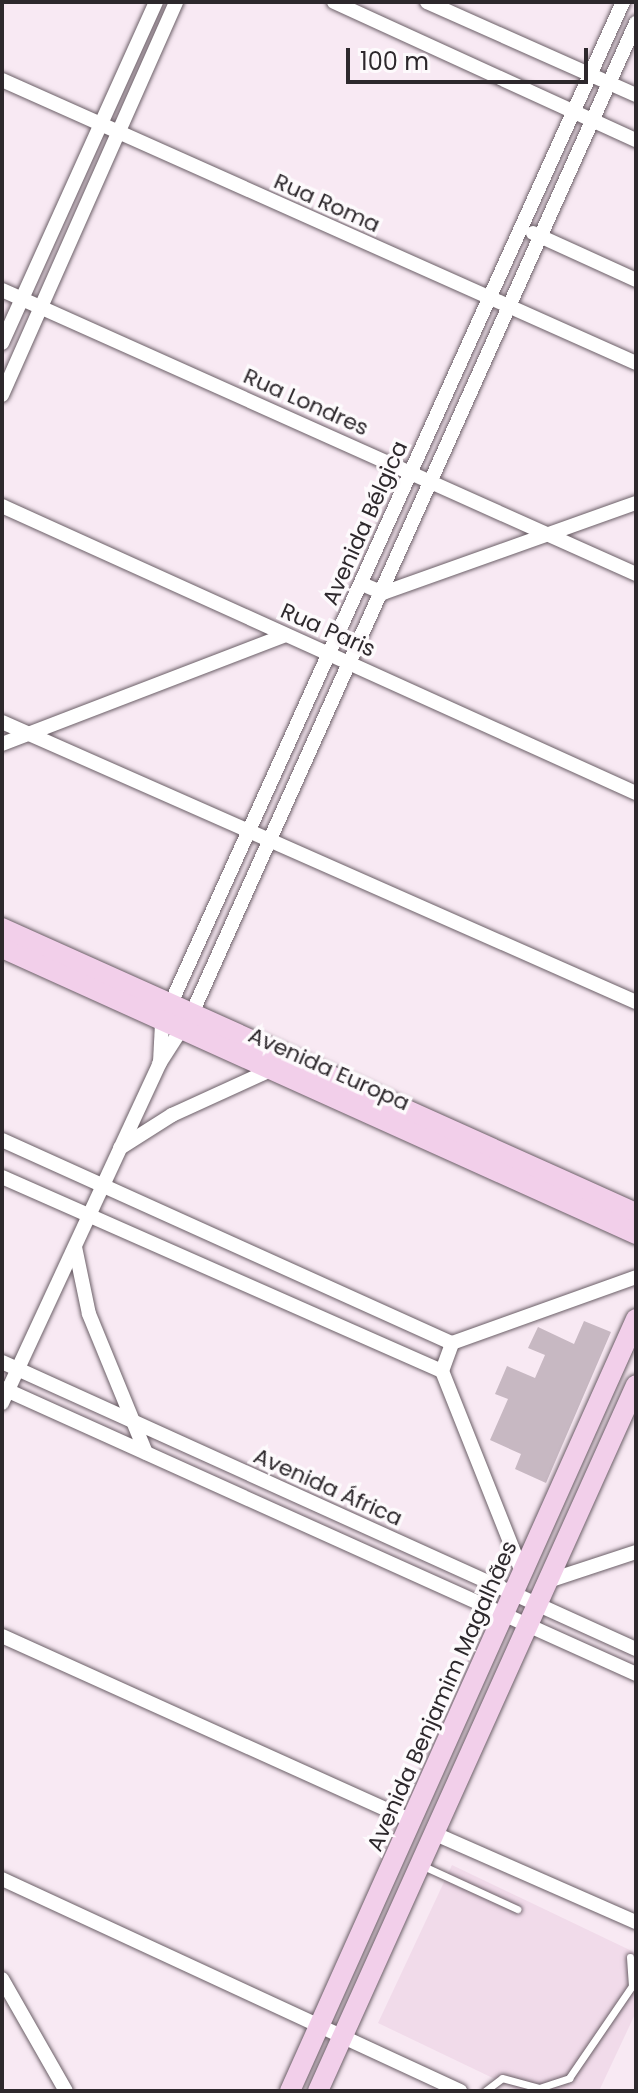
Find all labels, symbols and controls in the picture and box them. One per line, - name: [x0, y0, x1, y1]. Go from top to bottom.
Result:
- scale bar: [350, 32, 592, 82]
- text: 100 m: [360, 45, 429, 78]
- street label: Rua Roma: [270, 168, 384, 238]
- street label: Rua Londres: [239, 363, 373, 441]
- street label: Avenida Bélgica: [317, 437, 413, 609]
- street label: Rua Paris: [277, 597, 379, 663]
- street label: Avenida Europa: [244, 1022, 414, 1116]
- street label: Avenida África: [250, 1442, 406, 1532]
- street label: Avenida Benjamim Magalhães: [361, 1537, 523, 1855]

